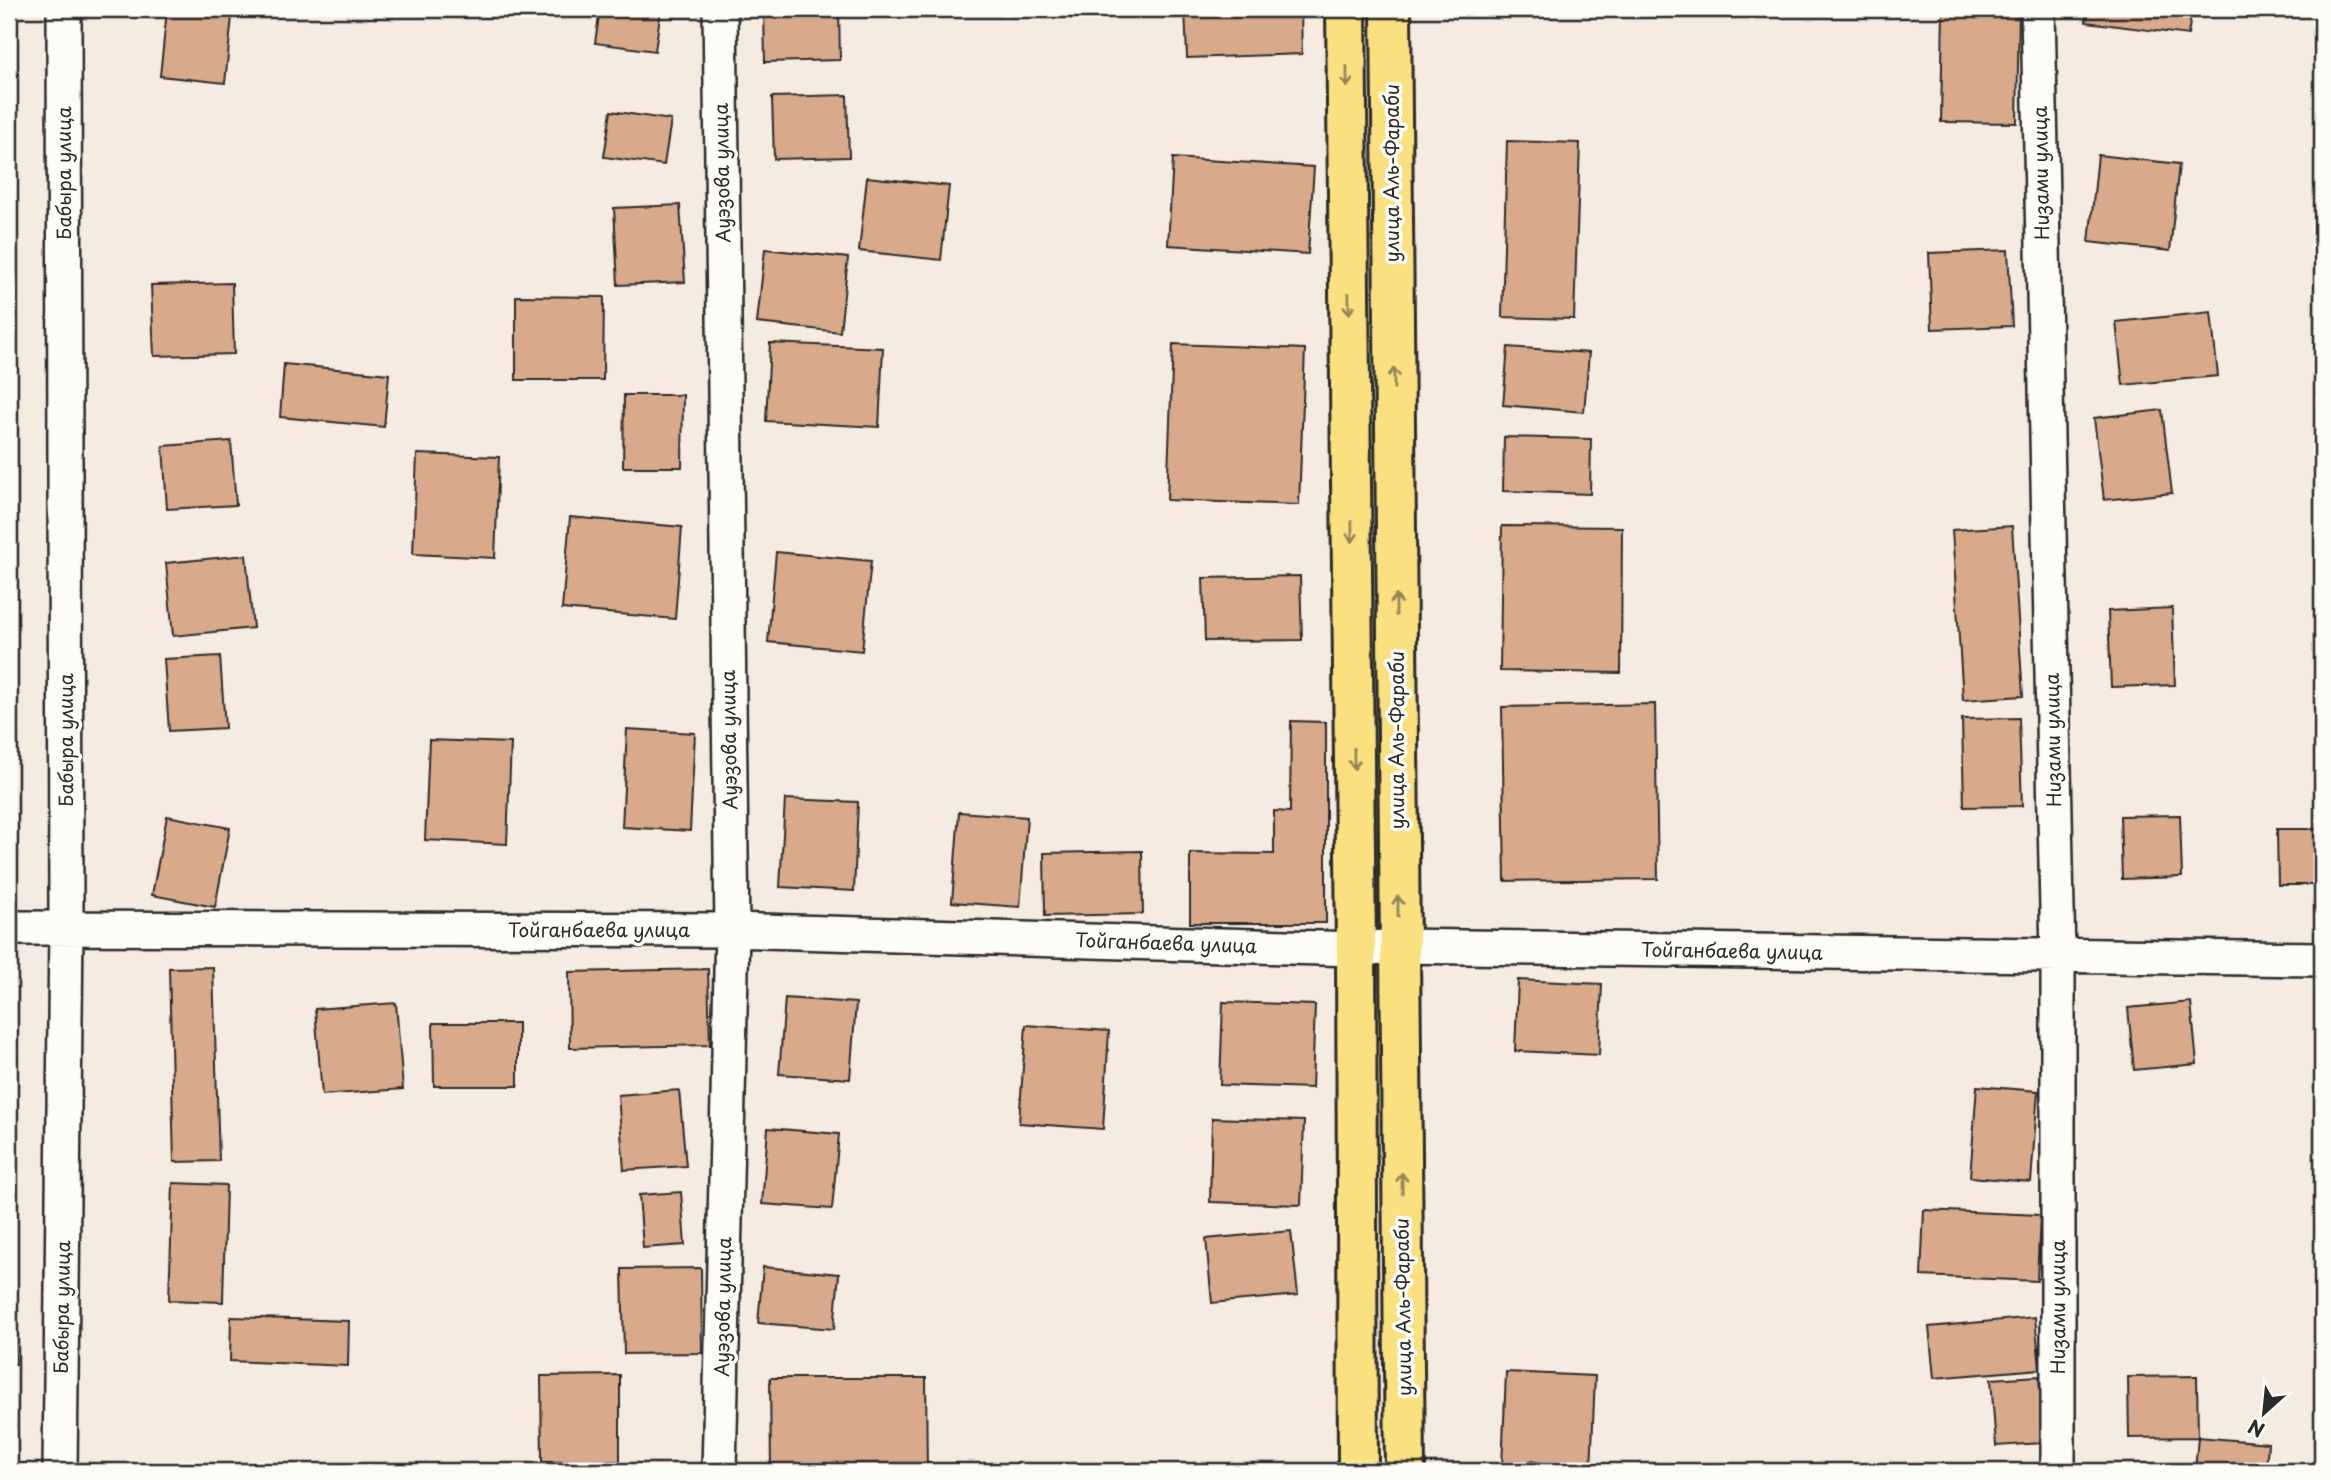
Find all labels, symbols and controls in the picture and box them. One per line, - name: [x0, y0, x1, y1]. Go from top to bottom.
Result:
- one-way arrow: [1340, 65, 1354, 88]
- street label: улица Аль-Фараби: [1377, 84, 1405, 262]
- street label: Ауэзова улица: [706, 103, 736, 243]
- street label: Бабыра улица: [49, 106, 77, 240]
- street label: Низами улица: [2025, 106, 2055, 240]
- one-way arrow: [1342, 293, 1356, 316]
- one-way arrow: [1387, 366, 1401, 389]
- one-way arrow: [1345, 520, 1358, 543]
- one-way arrow: [1389, 594, 1403, 617]
- street label: улица Аль-Фараби: [1382, 651, 1410, 829]
- street label: Ауэзова улица: [713, 670, 743, 810]
- street label: Бабыра улица: [51, 673, 79, 807]
- street label: Низами улица: [2037, 673, 2067, 807]
- one-way arrow: [1347, 748, 1361, 771]
- one-way arrow: [1392, 895, 1405, 918]
- street label: Тойганбаева улица: [508, 915, 690, 943]
- street label: Тойганбаева улица: [1075, 925, 1257, 959]
- street label: Тойганбаева улица: [1641, 934, 1823, 966]
- one-way arrow: [1395, 1171, 1408, 1194]
- street label: улица Аль-Фараби: [1386, 1218, 1418, 1396]
- street label: Ауэзова улица: [707, 1237, 737, 1377]
- street label: Бабыра улица: [46, 1240, 76, 1374]
- street label: Низами улица: [2043, 1240, 2071, 1374]
- north arrow: [2230, 1378, 2300, 1448]
- text: N: [2243, 1413, 2269, 1445]

